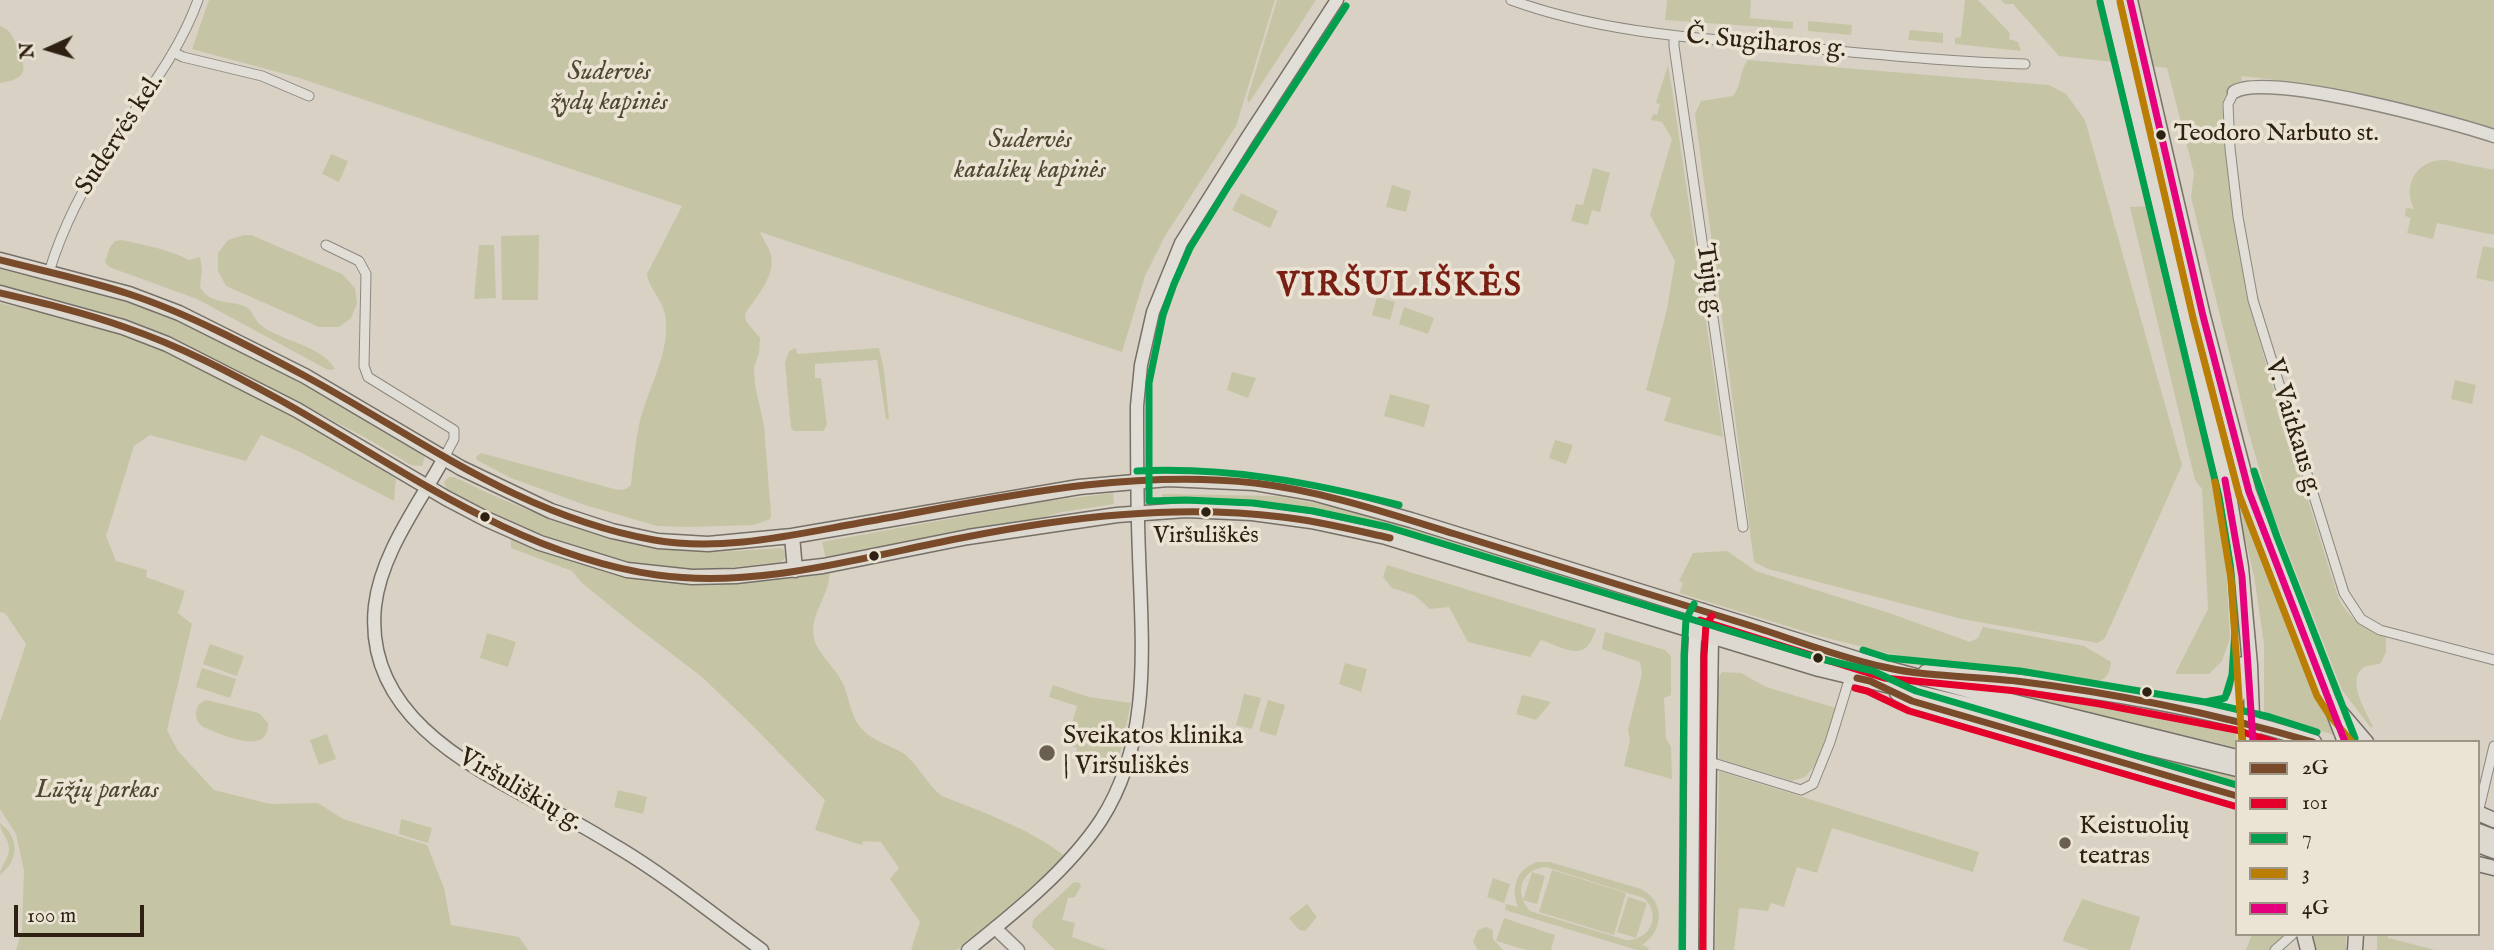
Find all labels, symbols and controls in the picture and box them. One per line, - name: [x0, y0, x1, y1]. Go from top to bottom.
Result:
- north arrow: [14, 14, 84, 84]
- street label: Č. Sugiharos g.: [1685, 21, 1847, 67]
- text: N: [16, 41, 41, 60]
- park label: Sudervės žydų kapinės: [550, 58, 668, 119]
- street label: Sudervės kel.: [70, 68, 172, 202]
- place label: Teodoro Narbuto st.: [2174, 121, 2379, 149]
- park label: Sudervės katalikų kapinės: [954, 126, 1106, 188]
- marker: Teodoro Narbuto st.: [2154, 128, 2168, 142]
- street label: Tujų g.: [1687, 242, 1729, 320]
- district label: VIRŠULIŠKĖS: [1278, 268, 1522, 308]
- street label: V. Vaitkaus g.: [2256, 355, 2328, 501]
- marker: Viršuliškės: [1199, 505, 1213, 519]
- unlabelled marker: [478, 510, 492, 524]
- place label: Viršuliškės: [1153, 523, 1259, 551]
- unlabelled marker: [867, 549, 881, 563]
- unlabelled marker: [1811, 651, 1825, 665]
- unlabelled marker: [2140, 685, 2154, 699]
- place label: Sveikatos klinika | Viršuliškės: [1063, 722, 1243, 784]
- legend: [2235, 740, 2480, 936]
- street label: Viršuliškių g.: [452, 743, 588, 839]
- marker: Sveikatos klinika | Viršuliškės: [1037, 743, 1057, 763]
- text: 2G: [2302, 755, 2329, 782]
- park label: Lūžių parkas: [35, 776, 159, 808]
- text: 101: [2302, 790, 2328, 817]
- place label: Keistuolių teatras: [2079, 812, 2189, 874]
- text: 7: [2302, 825, 2312, 852]
- marker: Keistuolių teatras: [2057, 835, 2073, 851]
- text: 3: [2302, 860, 2310, 887]
- scale bar: [18, 890, 147, 934]
- text: 4G: [2302, 895, 2329, 922]
- text: 100 m: [27, 903, 76, 930]

